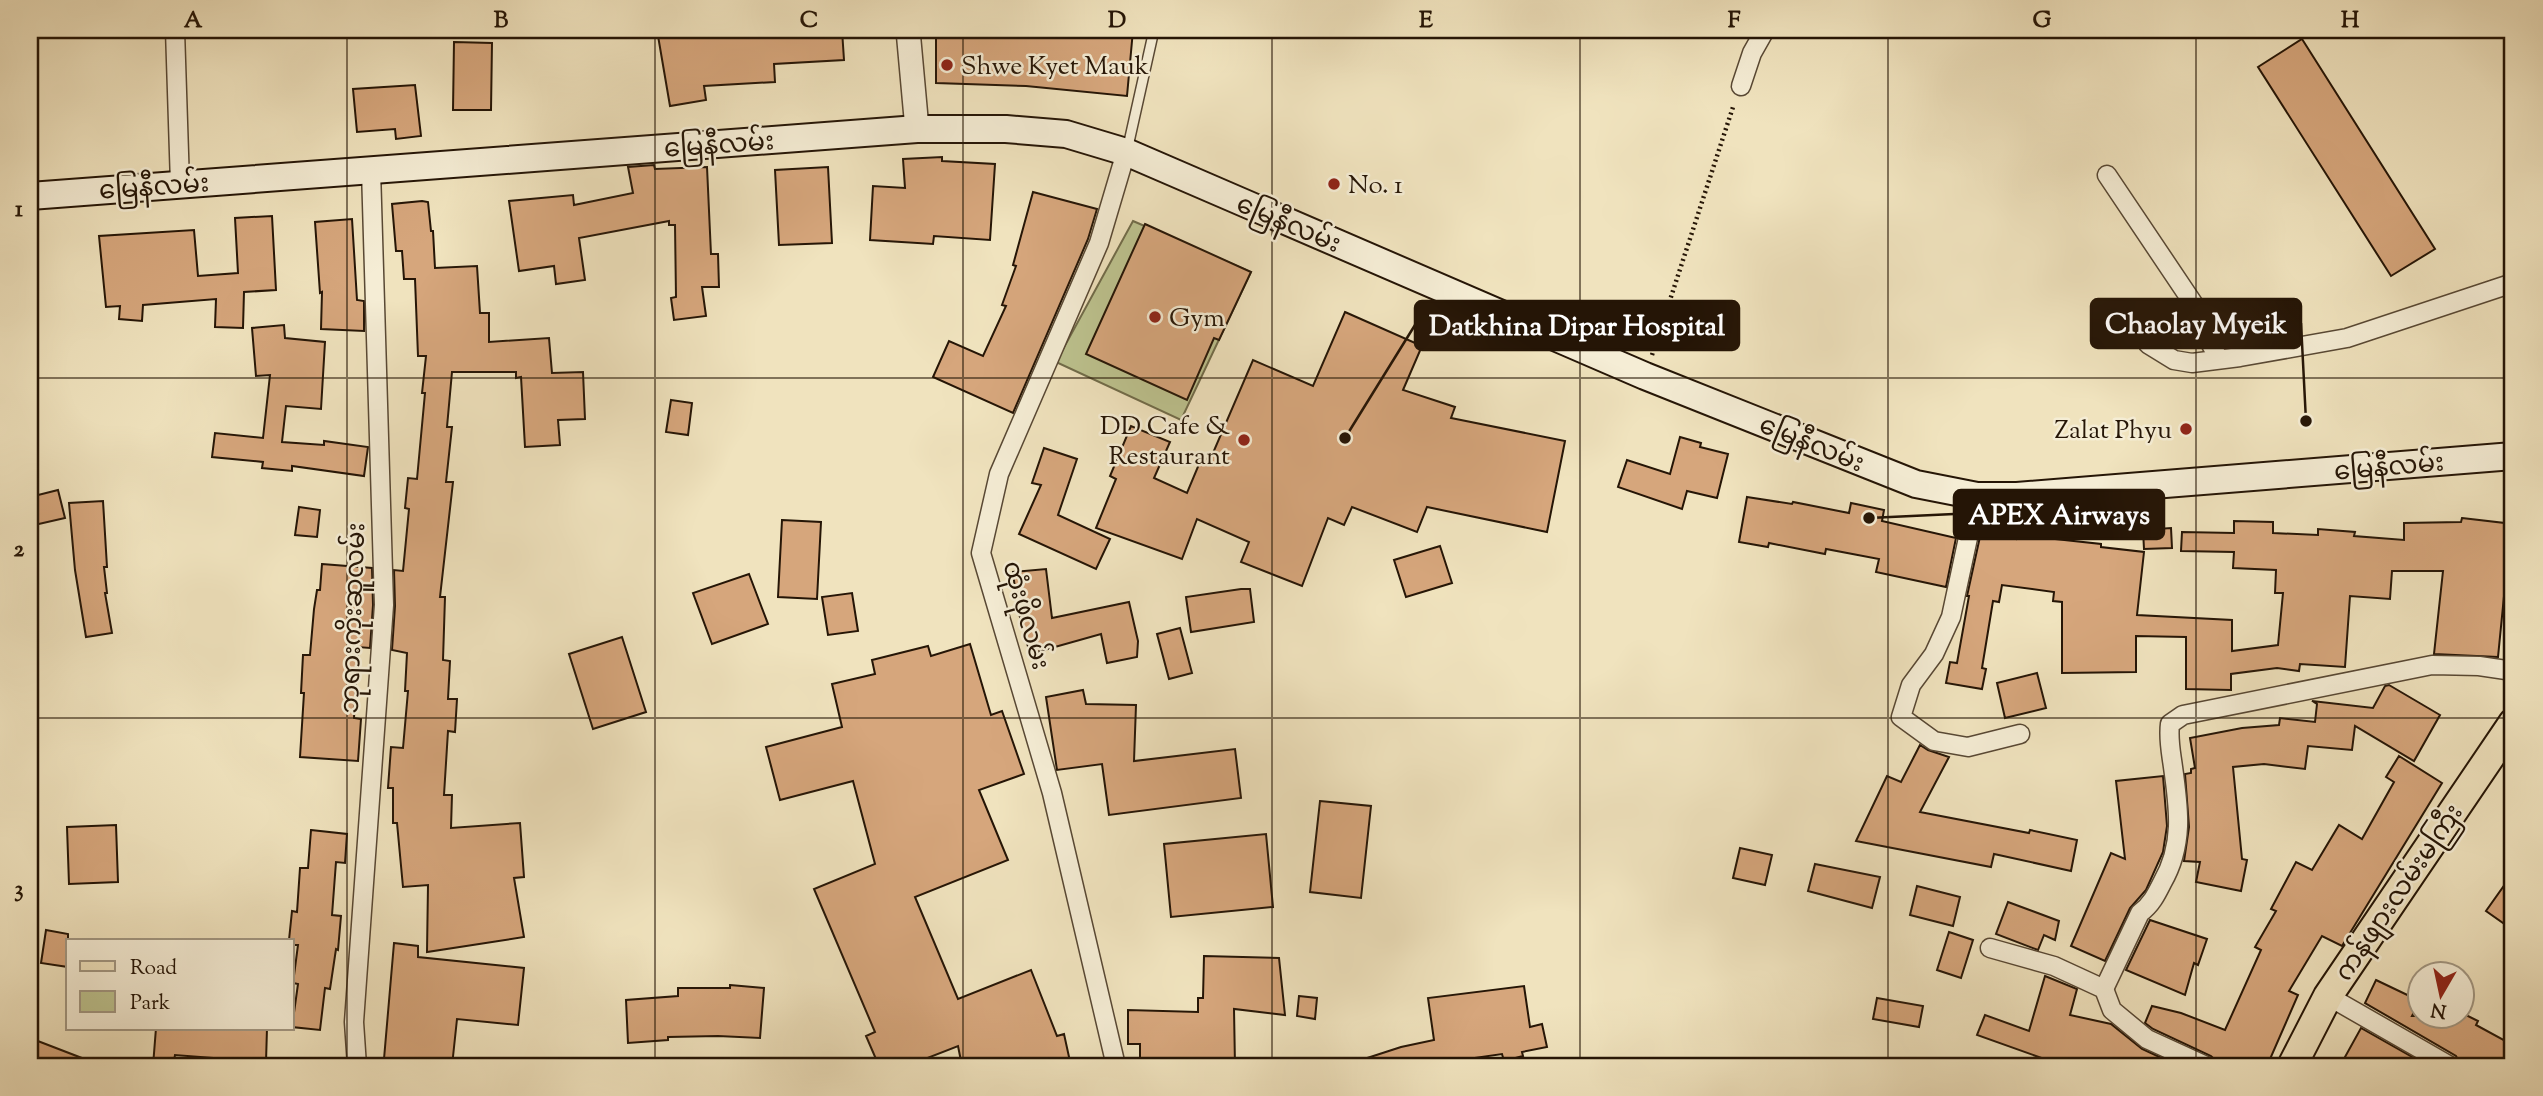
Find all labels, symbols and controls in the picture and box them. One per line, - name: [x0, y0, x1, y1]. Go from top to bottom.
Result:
- text: A: [184, 5, 203, 38]
- text: B: [494, 5, 509, 38]
- text: C: [800, 5, 818, 38]
- text: D: [1108, 5, 1126, 38]
- text: E: [1419, 5, 1433, 38]
- text: F: [1728, 5, 1741, 38]
- text: G: [2033, 5, 2052, 38]
- text: H: [2341, 5, 2360, 38]
- place label: Shwe Kyet Mauk: [961, 49, 1149, 86]
- marker: Shwe Kyet Mauk: [939, 57, 955, 73]
- street label: မြေနီလမ်း: [663, 123, 775, 169]
- street label: မြေနီလမ်း: [98, 165, 210, 211]
- place label: No. 1: [1348, 168, 1403, 205]
- marker: No. 1: [1326, 176, 1342, 192]
- street label: မြေနီလမ်း: [1230, 186, 1346, 264]
- text: 1: [15, 194, 23, 227]
- callout: Chaolay Myeik: [2091, 299, 2301, 348]
- place label: Gym: [1169, 301, 1225, 338]
- callout: Datkhina Dipar Hospital: [1415, 301, 1739, 350]
- text: Chaolay Myeik: [2105, 306, 2288, 346]
- text: Datkhina Dipar Hospital: [1429, 308, 1725, 348]
- marker: Gym: [1147, 309, 1163, 325]
- street label: မြေနီလမ်း: [1753, 407, 1869, 483]
- place label: DD Cafe & Restaurant: [1100, 409, 1230, 476]
- place label: Zalat Phyu: [2054, 413, 2172, 450]
- marker: Zalat Phyu: [2178, 421, 2194, 437]
- marker: DD Cafe & Restaurant: [1236, 432, 1252, 448]
- street label: မြေနီလမ်း: [2333, 444, 2446, 492]
- callout: APEX Airways: [1954, 490, 2164, 539]
- text: APEX Airways: [1968, 497, 2150, 537]
- street label: ဘုရားကိုးဆူလမ်း: [332, 522, 376, 714]
- text: 2: [14, 534, 25, 567]
- street label: ထုံးဖိုလမ်း: [991, 557, 1059, 674]
- street label: ကန်ဖျားလမ်းမကြီး: [2326, 797, 2473, 989]
- text: 3: [14, 874, 24, 907]
- legend: [66, 939, 294, 1030]
- text: Road: [130, 954, 177, 984]
- north arrow: [2406, 960, 2476, 1030]
- text: Park: [130, 989, 171, 1019]
- text: N: [2429, 995, 2448, 1024]

